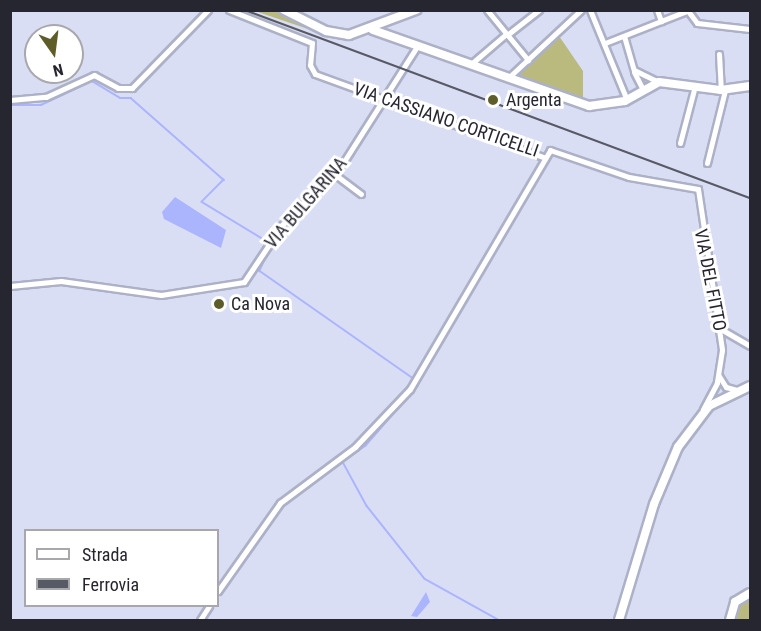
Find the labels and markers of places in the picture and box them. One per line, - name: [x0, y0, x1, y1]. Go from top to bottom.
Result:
- place label: Argenta: [506, 89, 562, 111]
- marker: Argenta: [484, 91, 502, 109]
- place label: Ca Nova: [231, 293, 290, 315]
- marker: Ca Nova: [212, 297, 226, 311]

